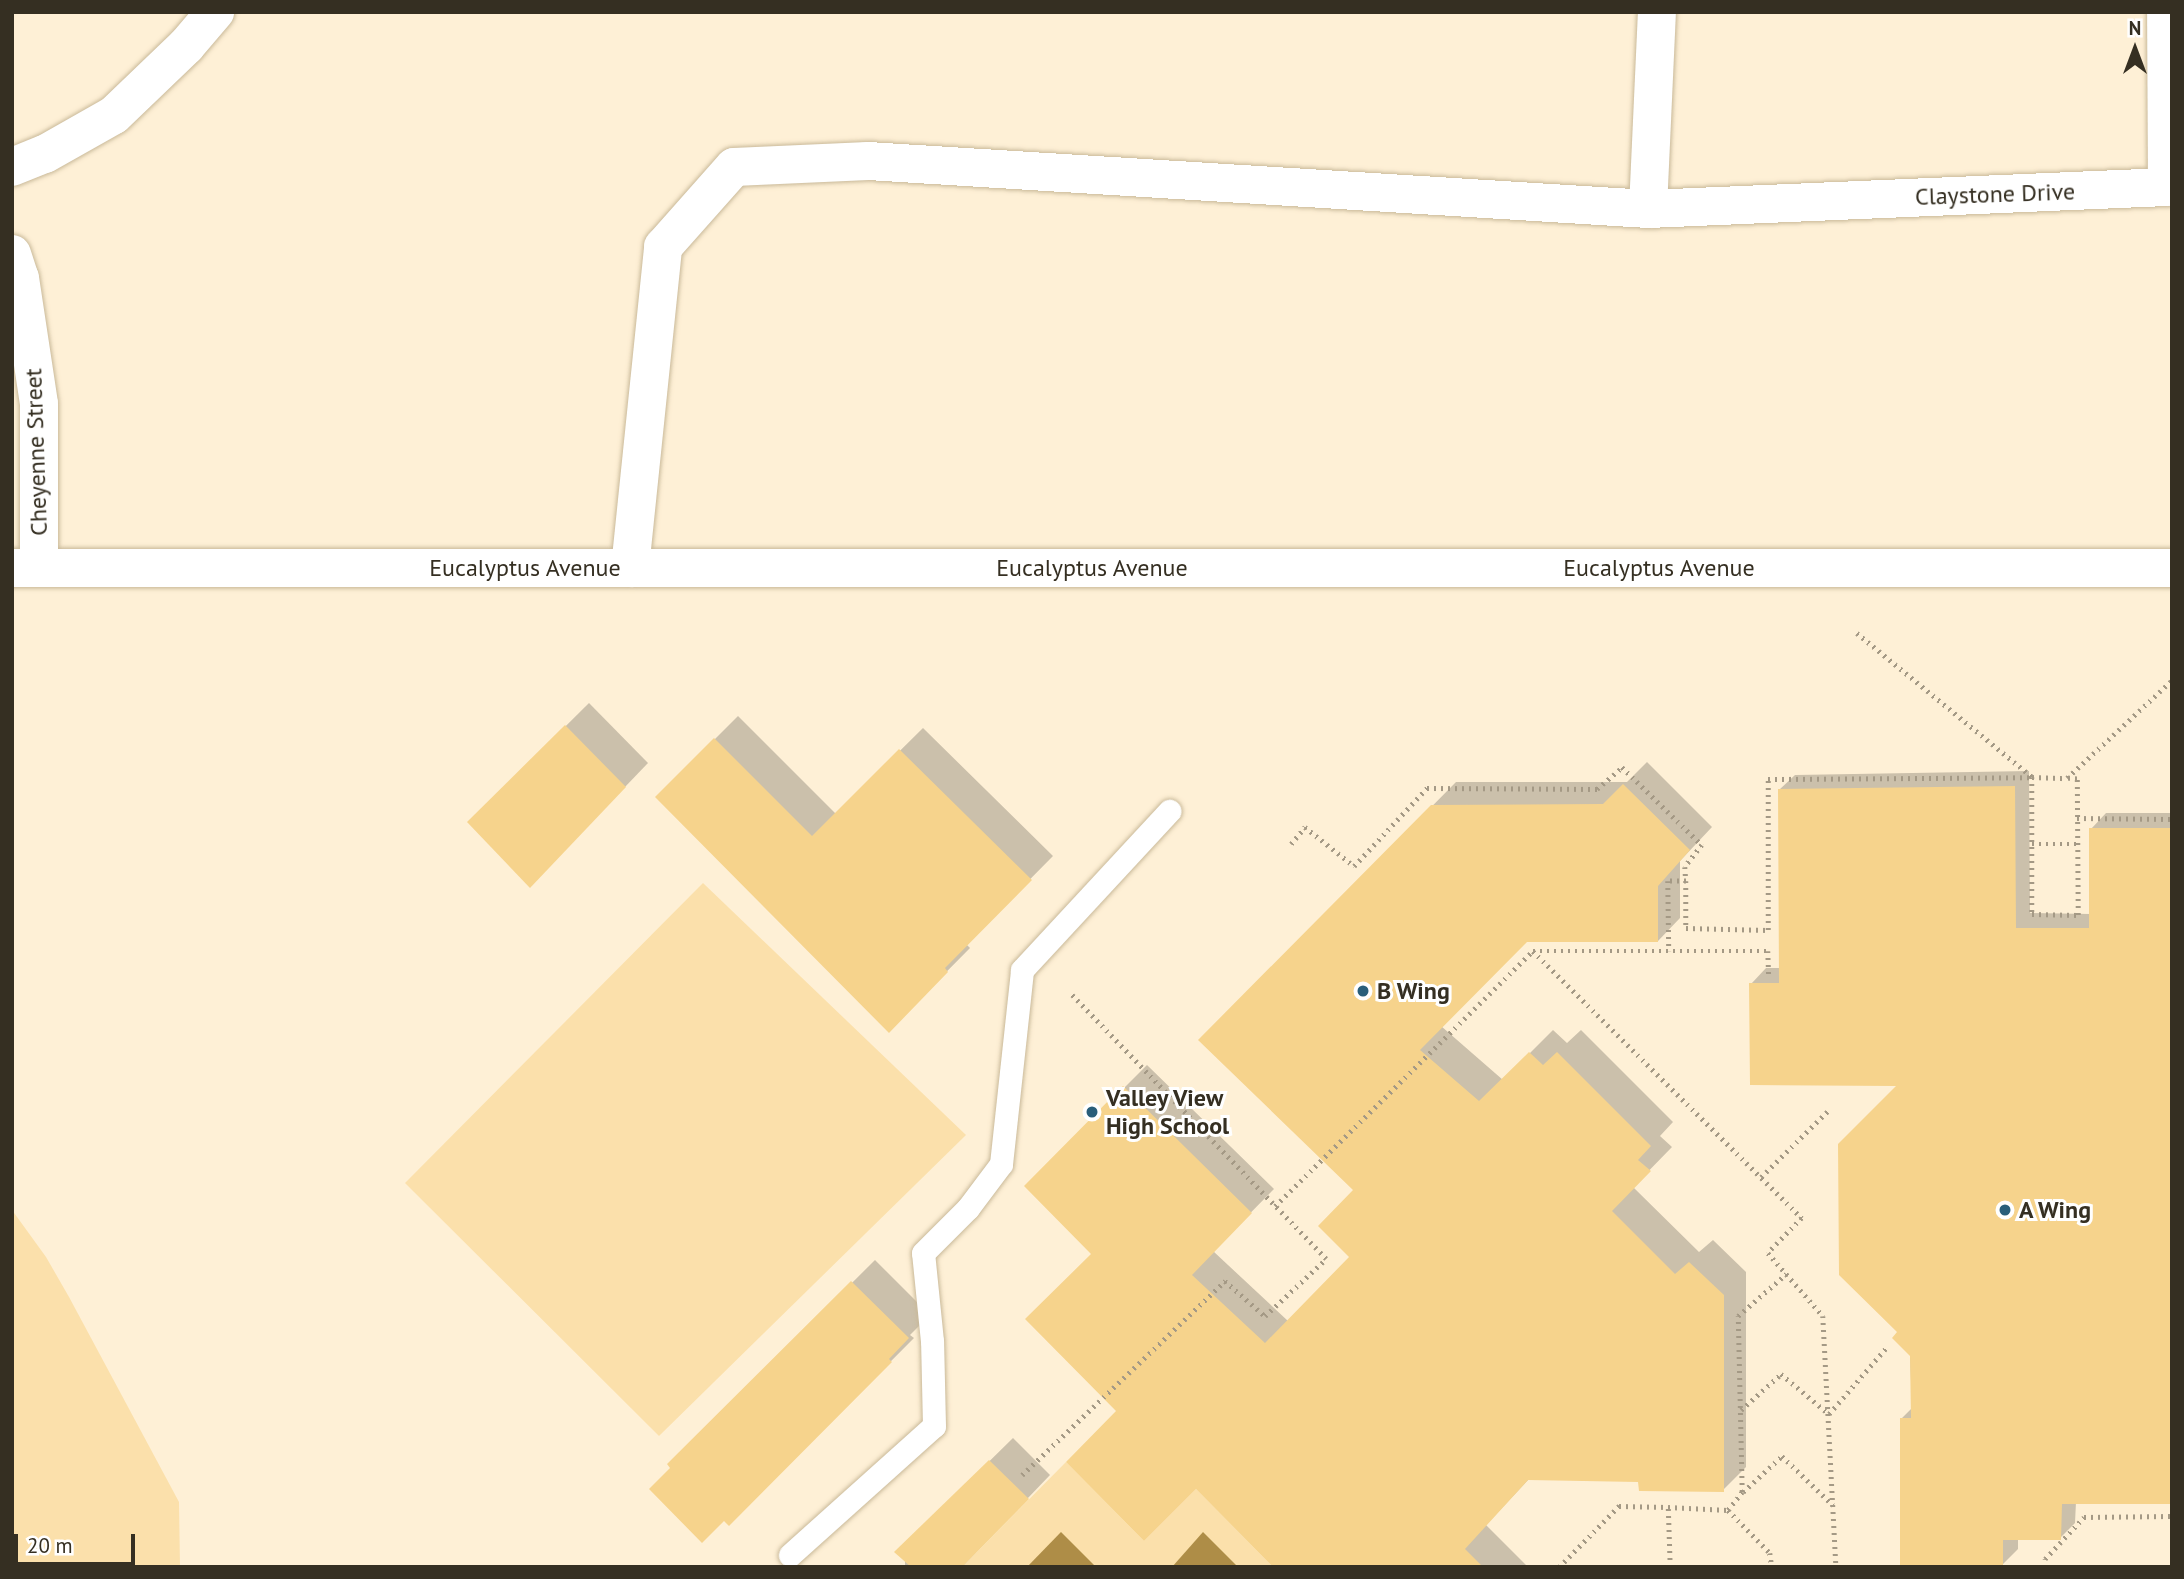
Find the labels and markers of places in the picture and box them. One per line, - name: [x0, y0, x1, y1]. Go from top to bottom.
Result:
- place label: B Wing: [1377, 977, 1450, 1005]
- marker: B Wing: [1355, 983, 1371, 999]
- place label: Valley View High School: [1106, 1084, 1229, 1140]
- marker: Valley View High School: [1084, 1104, 1100, 1120]
- place label: A Wing: [2019, 1196, 2093, 1224]
- marker: A Wing: [1997, 1202, 2013, 1218]

